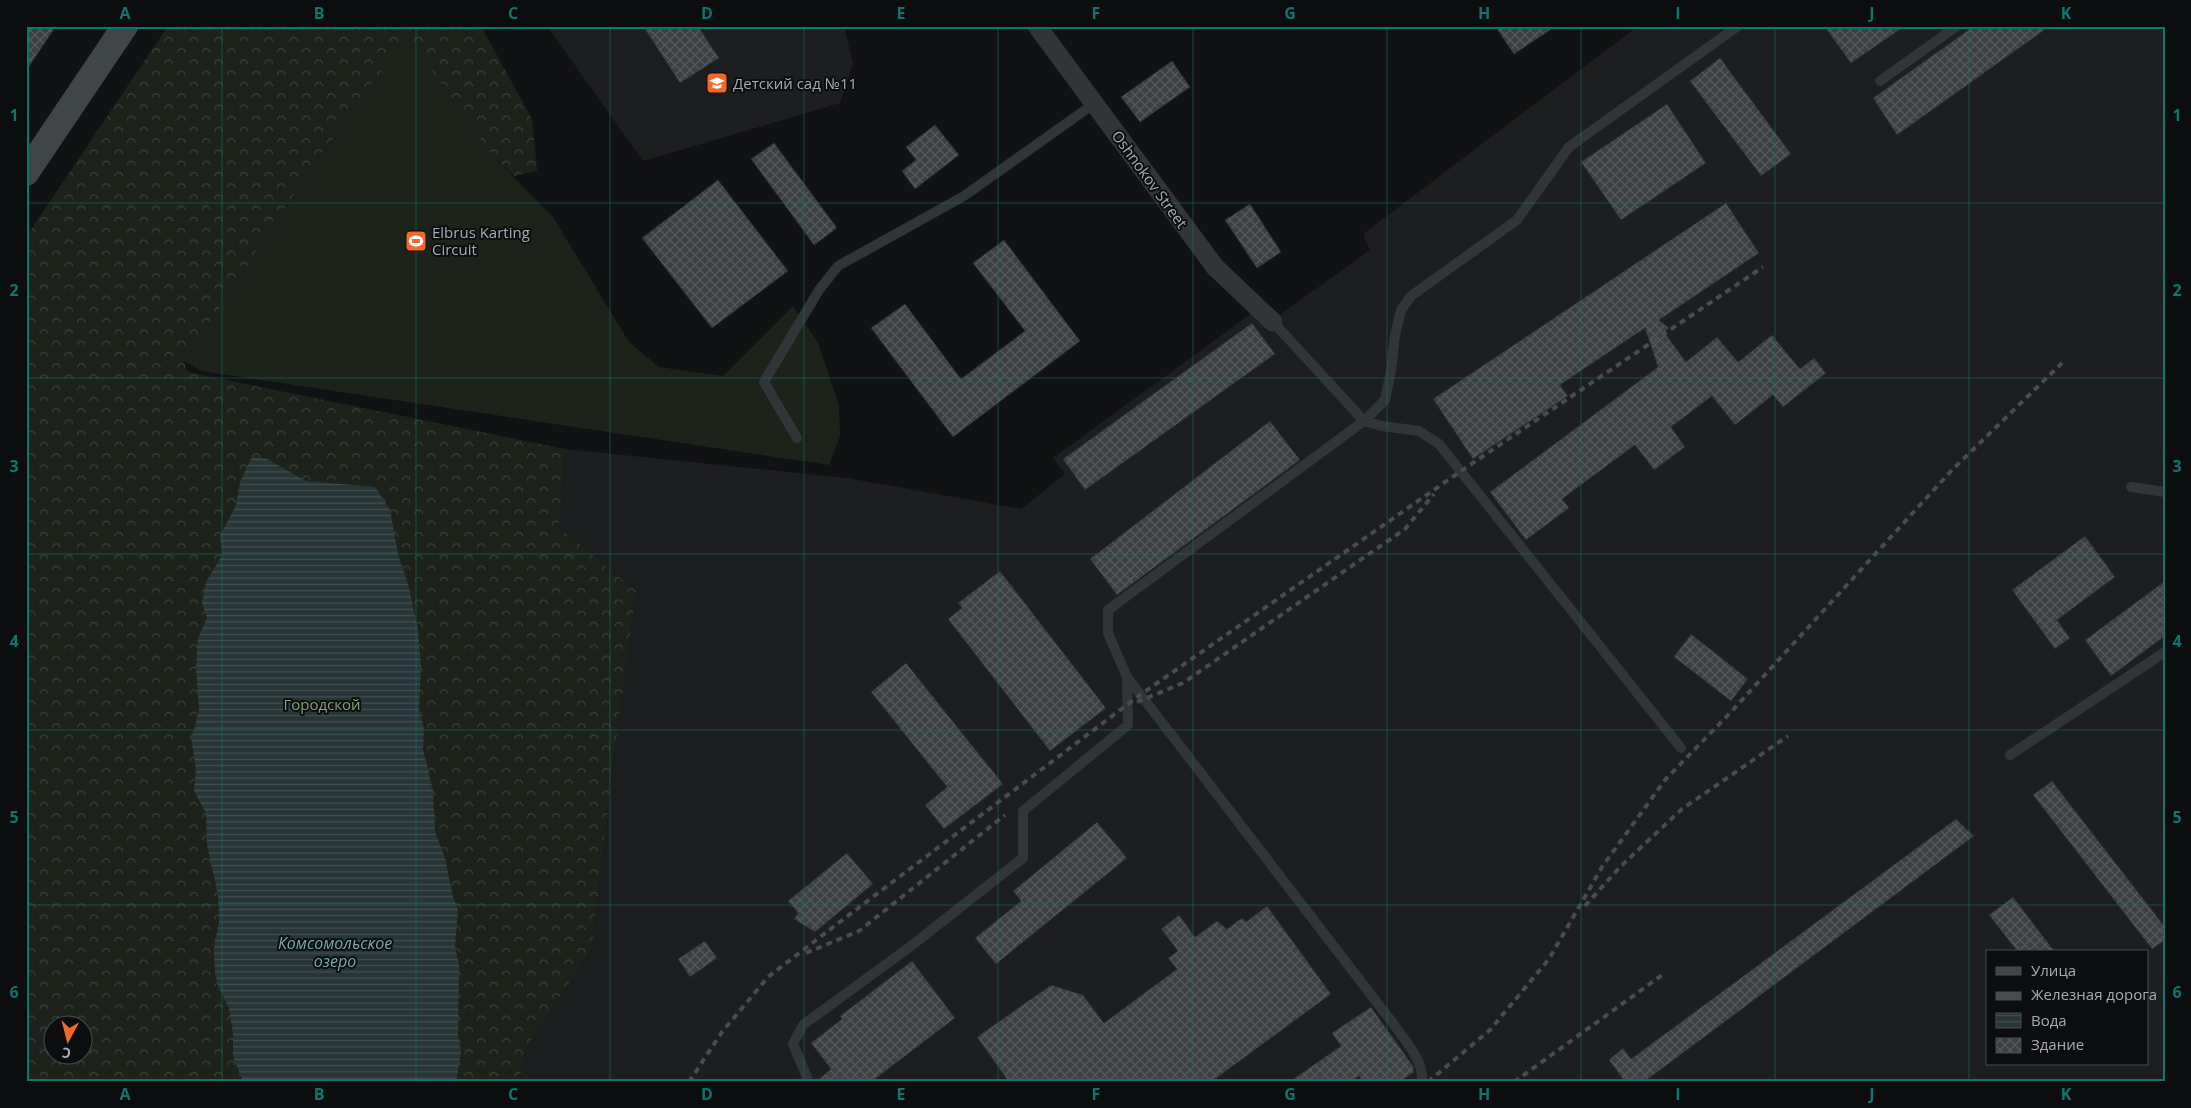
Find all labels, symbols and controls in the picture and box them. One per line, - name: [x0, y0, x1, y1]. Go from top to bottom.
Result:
- text: A: [119, 2, 131, 24]
- text: B: [314, 2, 324, 24]
- text: C: [508, 2, 518, 24]
- text: D: [701, 2, 713, 24]
- text: E: [897, 2, 906, 24]
- text: F: [1092, 2, 1100, 24]
- text: G: [1284, 2, 1296, 24]
- text: H: [1478, 2, 1490, 24]
- text: I: [1675, 2, 1681, 24]
- text: J: [1867, 2, 1875, 24]
- text: K: [2061, 2, 2072, 24]
- school or university icon: Детский сад №11: [705, 71, 729, 95]
- place label: Детский сад №11: [733, 73, 857, 93]
- text: 1: [9, 104, 19, 126]
- text: 1: [2172, 104, 2182, 126]
- street label: Oshnokov Street: [1108, 126, 1192, 232]
- place label: Elbrus Karting Circuit: [432, 222, 530, 259]
- sports icon: Elbrus Karting Circuit: [404, 229, 428, 253]
- text: 2: [9, 279, 19, 301]
- text: 2: [2172, 279, 2182, 301]
- text: 3: [9, 455, 19, 477]
- text: 3: [2172, 455, 2182, 477]
- text: 4: [9, 630, 19, 652]
- text: 4: [2172, 630, 2182, 652]
- park label: Городской: [283, 694, 361, 714]
- text: 5: [9, 806, 19, 828]
- text: 5: [2172, 806, 2182, 828]
- water label: Комсомольское озеро: [278, 932, 392, 972]
- legend: [1986, 950, 2148, 1066]
- text: Улица: [2031, 960, 2076, 980]
- text: 6: [9, 981, 19, 1003]
- text: 6: [2172, 981, 2182, 1003]
- text: Железная дорога: [2031, 984, 2157, 1004]
- text: Вода: [2031, 1010, 2067, 1030]
- north arrow: [42, 1016, 92, 1066]
- text: Здание: [2031, 1034, 2084, 1054]
- text: С: [61, 1043, 72, 1063]
- text: A: [119, 1083, 131, 1105]
- text: B: [314, 1083, 324, 1105]
- text: C: [508, 1083, 518, 1105]
- text: D: [701, 1083, 713, 1105]
- text: E: [897, 1083, 906, 1105]
- text: F: [1092, 1083, 1100, 1105]
- text: G: [1284, 1083, 1296, 1105]
- text: H: [1478, 1083, 1490, 1105]
- text: I: [1675, 1083, 1681, 1105]
- text: J: [1867, 1083, 1875, 1105]
- text: K: [2061, 1083, 2072, 1105]

